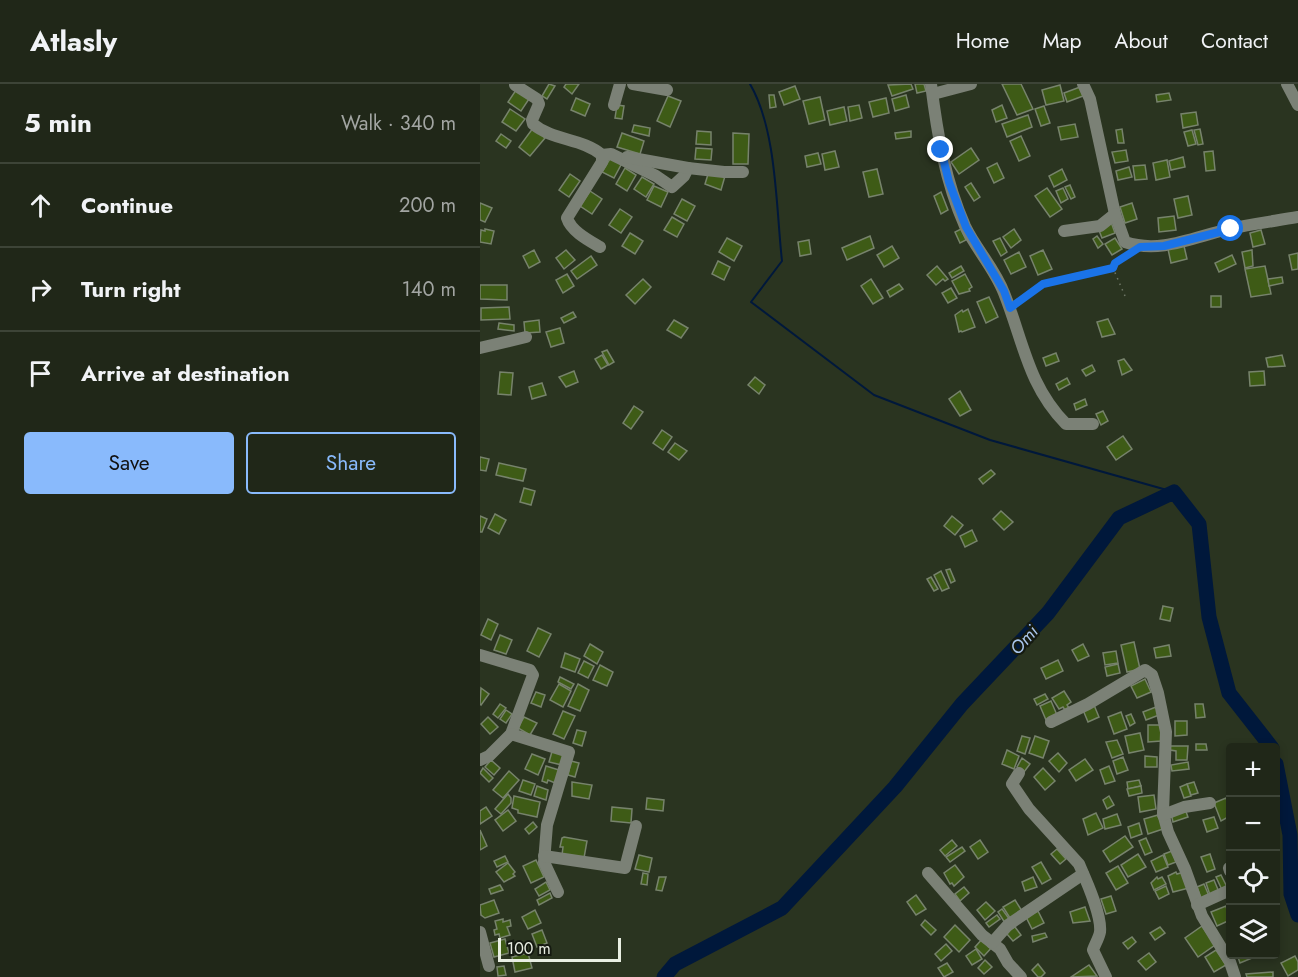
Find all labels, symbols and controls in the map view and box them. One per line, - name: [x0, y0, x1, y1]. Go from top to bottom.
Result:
- text: Atlasly: [30, 21, 117, 62]
- text: Home: [956, 26, 1009, 56]
- text: Map: [1042, 26, 1082, 56]
- text: About: [1115, 26, 1168, 56]
- text: Contact: [1201, 26, 1268, 56]
- text: 5 min: [24, 104, 92, 142]
- text: Walk · 340 m: [341, 109, 456, 138]
- route end: [927, 136, 953, 162]
- icon: ahead: [24, 189, 57, 222]
- text: Continue: [81, 189, 173, 221]
- text: 200 m: [399, 191, 456, 220]
- route start: [1217, 215, 1243, 241]
- icon: right: [24, 273, 57, 306]
- text: Turn right: [81, 273, 181, 305]
- text: 140 m: [402, 275, 456, 304]
- icon: arrive: [24, 357, 57, 390]
- text: Arrive at destination: [81, 357, 290, 389]
- button: Save: [24, 432, 234, 494]
- button: Share: [246, 432, 456, 494]
- water label: Omi: [1004, 619, 1045, 661]
- map controls: [1226, 743, 1280, 959]
- button: +: [1226, 743, 1280, 797]
- button: −: [1226, 797, 1280, 851]
- button: locate: [1226, 851, 1280, 905]
- button: layers: [1226, 905, 1280, 959]
- scale bar: [498, 935, 621, 962]
- text: 100 m: [507, 937, 551, 960]

